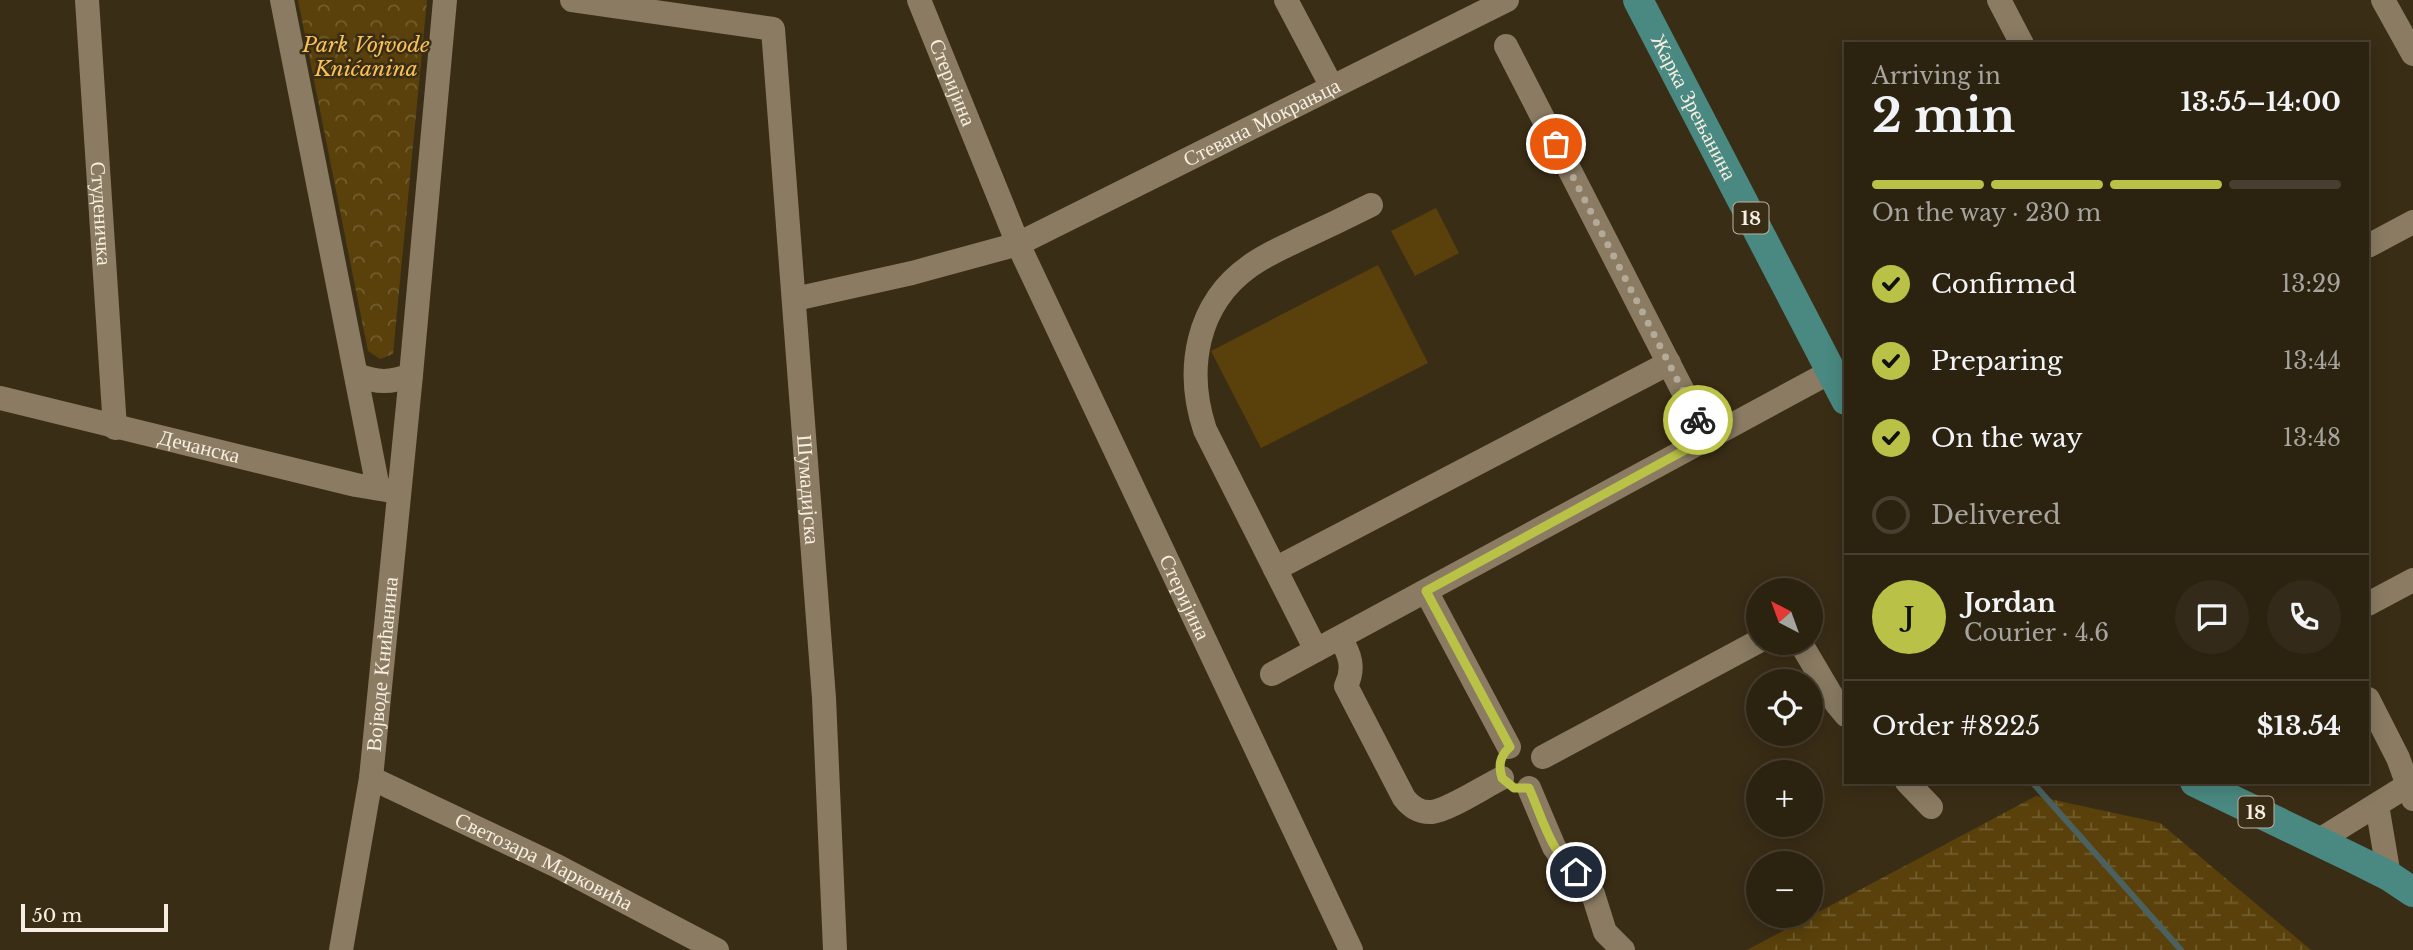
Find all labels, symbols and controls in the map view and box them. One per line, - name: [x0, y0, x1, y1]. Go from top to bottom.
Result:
- street label: Жарка Зрењанина: [1645, 30, 1743, 186]
- park label: Park Vojvode Knićanina: [301, 32, 430, 82]
- street label: Стеријина: [923, 35, 982, 130]
- text: Arriving in: [1872, 62, 2001, 90]
- street label: Стевана Мокрањца: [1179, 72, 1345, 173]
- text: 13:55–14:00: [2181, 86, 2341, 118]
- text: 2 min: [1872, 87, 2015, 144]
- pin: [1526, 114, 1586, 174]
- icon: bag: [1537, 125, 1575, 163]
- street label: Студеничка: [85, 161, 117, 267]
- text: On the way · 230 m: [1872, 199, 2101, 227]
- road number: 18: [1734, 202, 1768, 233]
- icon: check: [1872, 265, 1910, 303]
- text: Confirmed: [1931, 268, 2076, 300]
- text: 13:29: [2281, 270, 2341, 298]
- icon: check: [1872, 342, 1910, 380]
- text: Preparing: [1931, 345, 2063, 377]
- text: 13:44: [2283, 347, 2341, 375]
- courier: [1663, 385, 1733, 455]
- icon: bike: [1679, 401, 1717, 439]
- icon: check: [1872, 419, 1910, 457]
- text: On the way: [1931, 422, 2083, 454]
- street label: Дечанска: [156, 424, 243, 469]
- text: 13:48: [2283, 424, 2341, 452]
- street label: Шумадијска: [791, 434, 825, 546]
- text: Delivered: [1931, 499, 2061, 531]
- street label: Стеријина: [1153, 550, 1216, 645]
- street label: Војводе Книћанина: [361, 575, 404, 753]
- north arrow: [1746, 578, 1824, 654]
- map controls: [1746, 578, 1823, 928]
- button: chat: [2175, 580, 2249, 654]
- button: phone: [2267, 580, 2341, 654]
- text: Jordan: [1964, 587, 2056, 619]
- text: J: [1904, 601, 1914, 633]
- text: Courier · 4.6: [1964, 619, 2109, 647]
- button: locate: [1746, 669, 1823, 746]
- text: Order #8225: [1872, 710, 2040, 742]
- text: $13.54: [2257, 710, 2341, 742]
- button: +: [1746, 760, 1823, 837]
- road number: 18: [2238, 796, 2274, 828]
- street label: Светозара Марковића: [451, 807, 638, 917]
- pin: [1546, 842, 1606, 902]
- button: −: [1746, 851, 1823, 928]
- icon: home: [1557, 853, 1595, 891]
- scale bar: [21, 901, 168, 933]
- text: 50 m: [32, 904, 82, 927]

